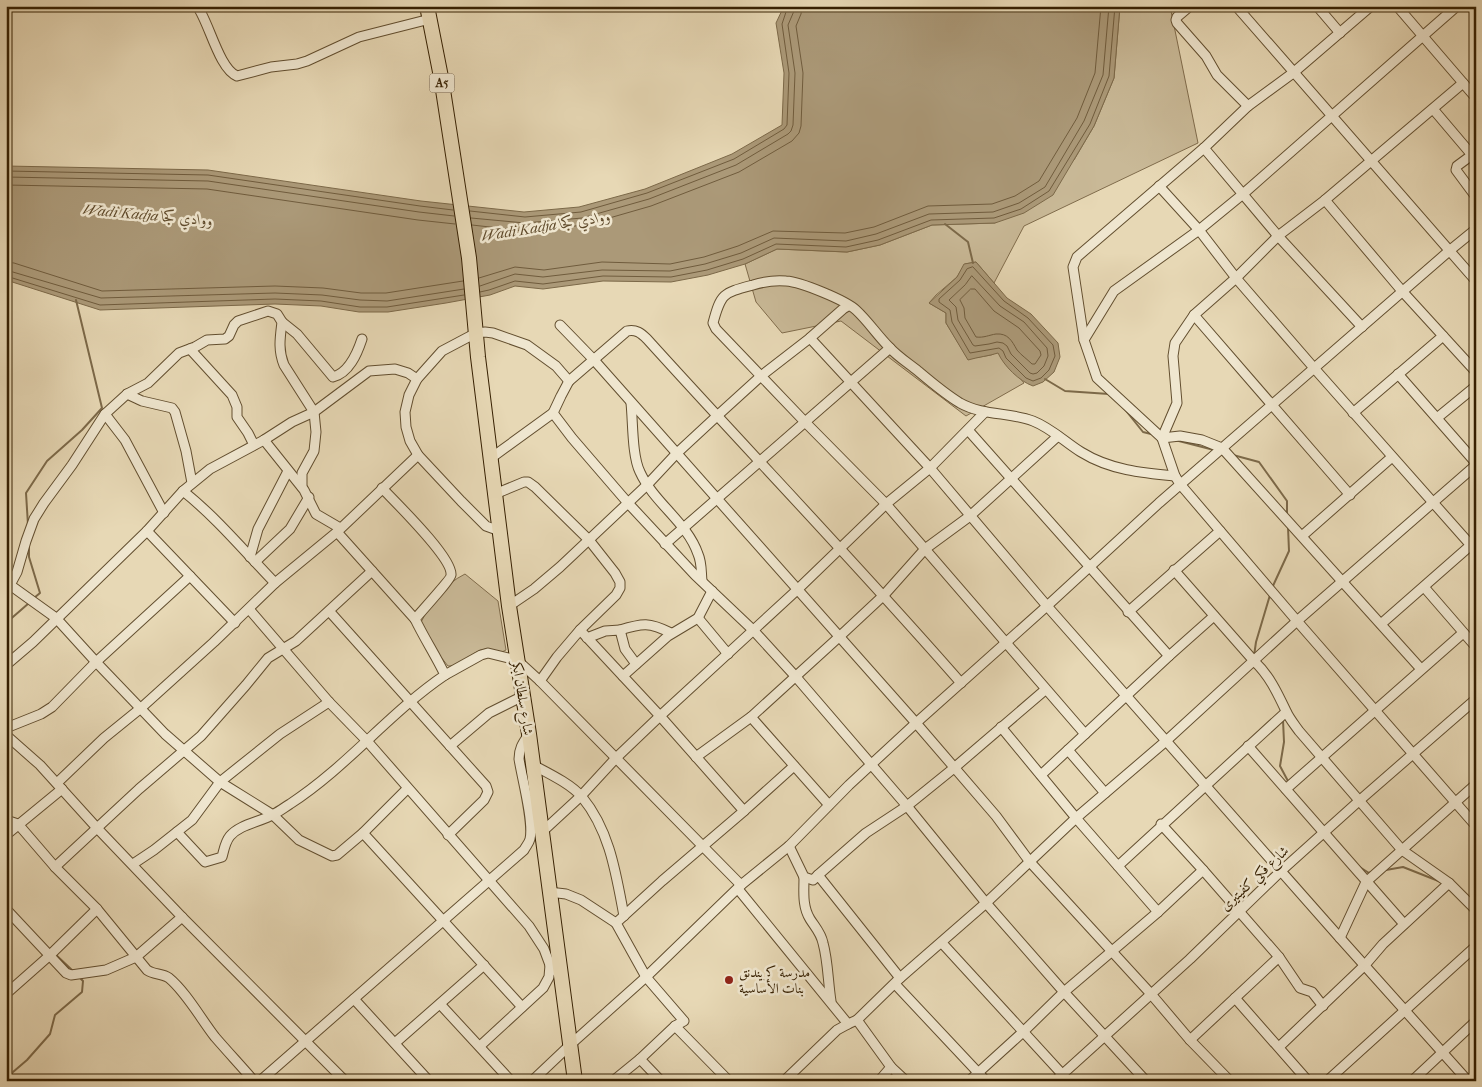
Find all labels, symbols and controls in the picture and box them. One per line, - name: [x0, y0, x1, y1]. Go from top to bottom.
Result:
- road number: A5: [430, 74, 454, 92]
- water label: Wadi Kadja ووادي كجا: [82, 200, 214, 233]
- water label: Wadi Kadja ووادي كجا: [480, 207, 612, 248]
- street label: شارع سلطان ابكر: [505, 658, 537, 737]
- street label: شارع فكي كفيتيرى: [1217, 842, 1296, 918]
- place label: مدرسة كريندنق بنات الأساسية: [739, 964, 810, 997]
- marker: مدرسة كريندنق بنات الأساسية: [723, 974, 735, 986]

